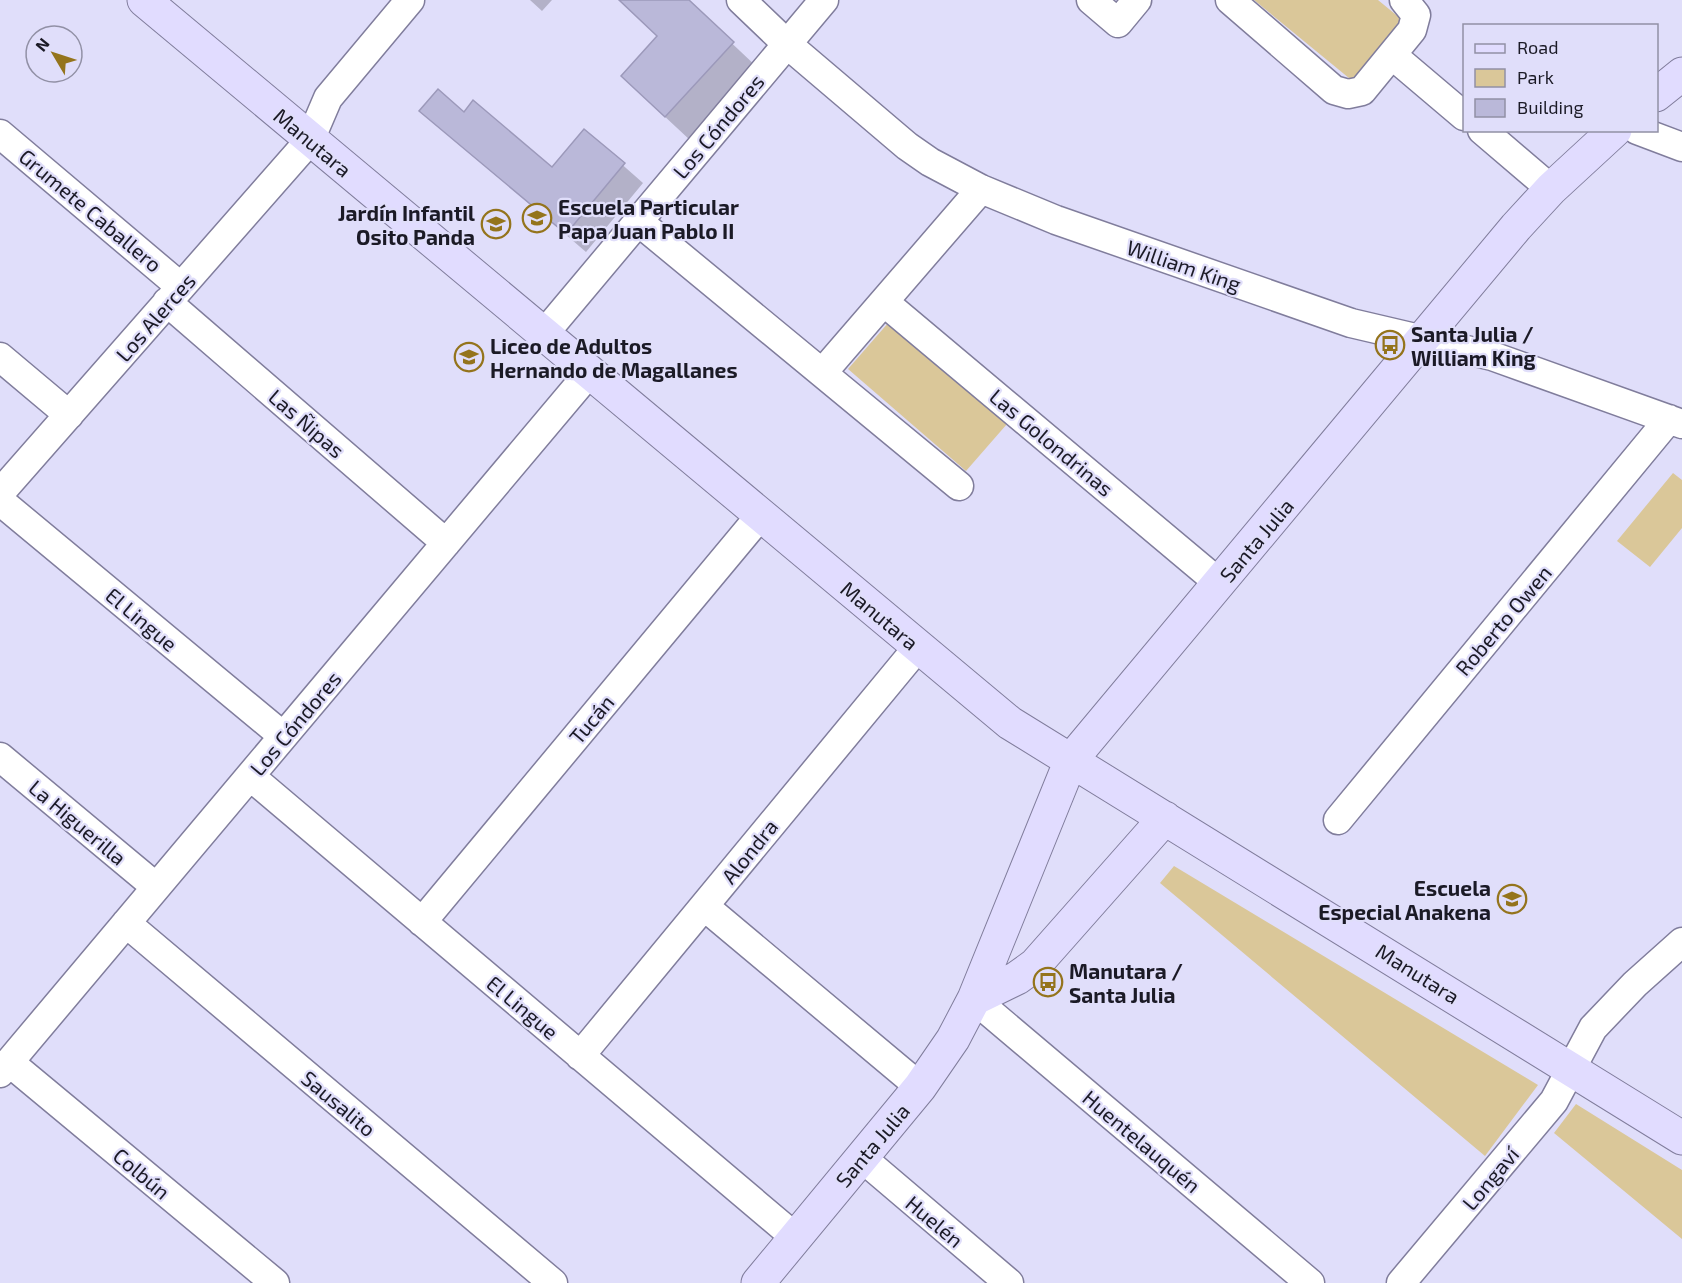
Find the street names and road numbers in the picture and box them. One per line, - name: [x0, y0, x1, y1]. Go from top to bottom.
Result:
- street label: Los Cóndores: [667, 69, 769, 183]
- street label: Manutara: [269, 102, 357, 182]
- street label: Grumete Caballero: [15, 143, 167, 277]
- street label: William King: [1124, 234, 1245, 296]
- street label: Los Alerces: [110, 268, 200, 366]
- street label: Las Ñipas: [264, 383, 350, 463]
- street label: Las Golondrinas: [985, 383, 1119, 501]
- street label: Santa Julia: [1214, 493, 1298, 587]
- street label: Roberto Owen: [1450, 560, 1556, 680]
- street label: Manutara: [836, 575, 924, 655]
- street label: El Lingue: [101, 582, 183, 656]
- street label: Los Cóndores: [244, 666, 346, 780]
- street label: Tucán: [563, 689, 619, 749]
- street label: La Higuerilla: [24, 774, 132, 870]
- street label: Alondra: [716, 814, 782, 888]
- street label: Manutara: [1372, 938, 1464, 1008]
- street label: El Lingue: [482, 970, 564, 1044]
- street label: Sausalito: [297, 1065, 381, 1141]
- street label: Huentelauquén: [1078, 1085, 1206, 1197]
- street label: Santa Julia: [830, 1098, 914, 1192]
- street label: Longaví: [1457, 1141, 1524, 1215]
- street label: Colbún: [109, 1142, 175, 1204]
- street label: Huelén: [901, 1190, 969, 1252]

